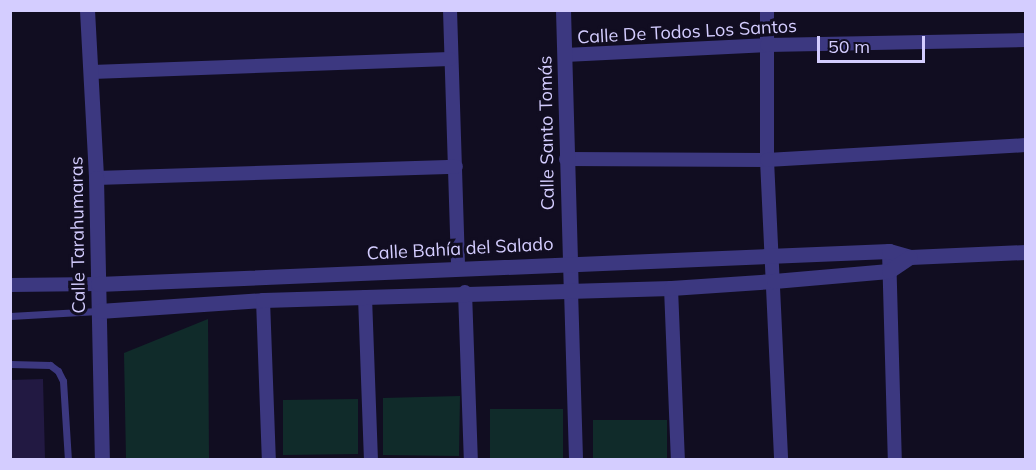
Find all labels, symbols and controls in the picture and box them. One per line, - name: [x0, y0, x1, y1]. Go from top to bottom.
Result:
- street label: Calle De Todos Los Santos: [577, 15, 797, 49]
- scale bar: [820, 24, 928, 62]
- text: 50 m: [828, 35, 870, 58]
- street label: Calle Santo Tomás: [535, 55, 559, 211]
- street label: Calle Tarahumaras: [66, 156, 90, 314]
- street label: Calle Bahía del Salado: [366, 233, 554, 265]

